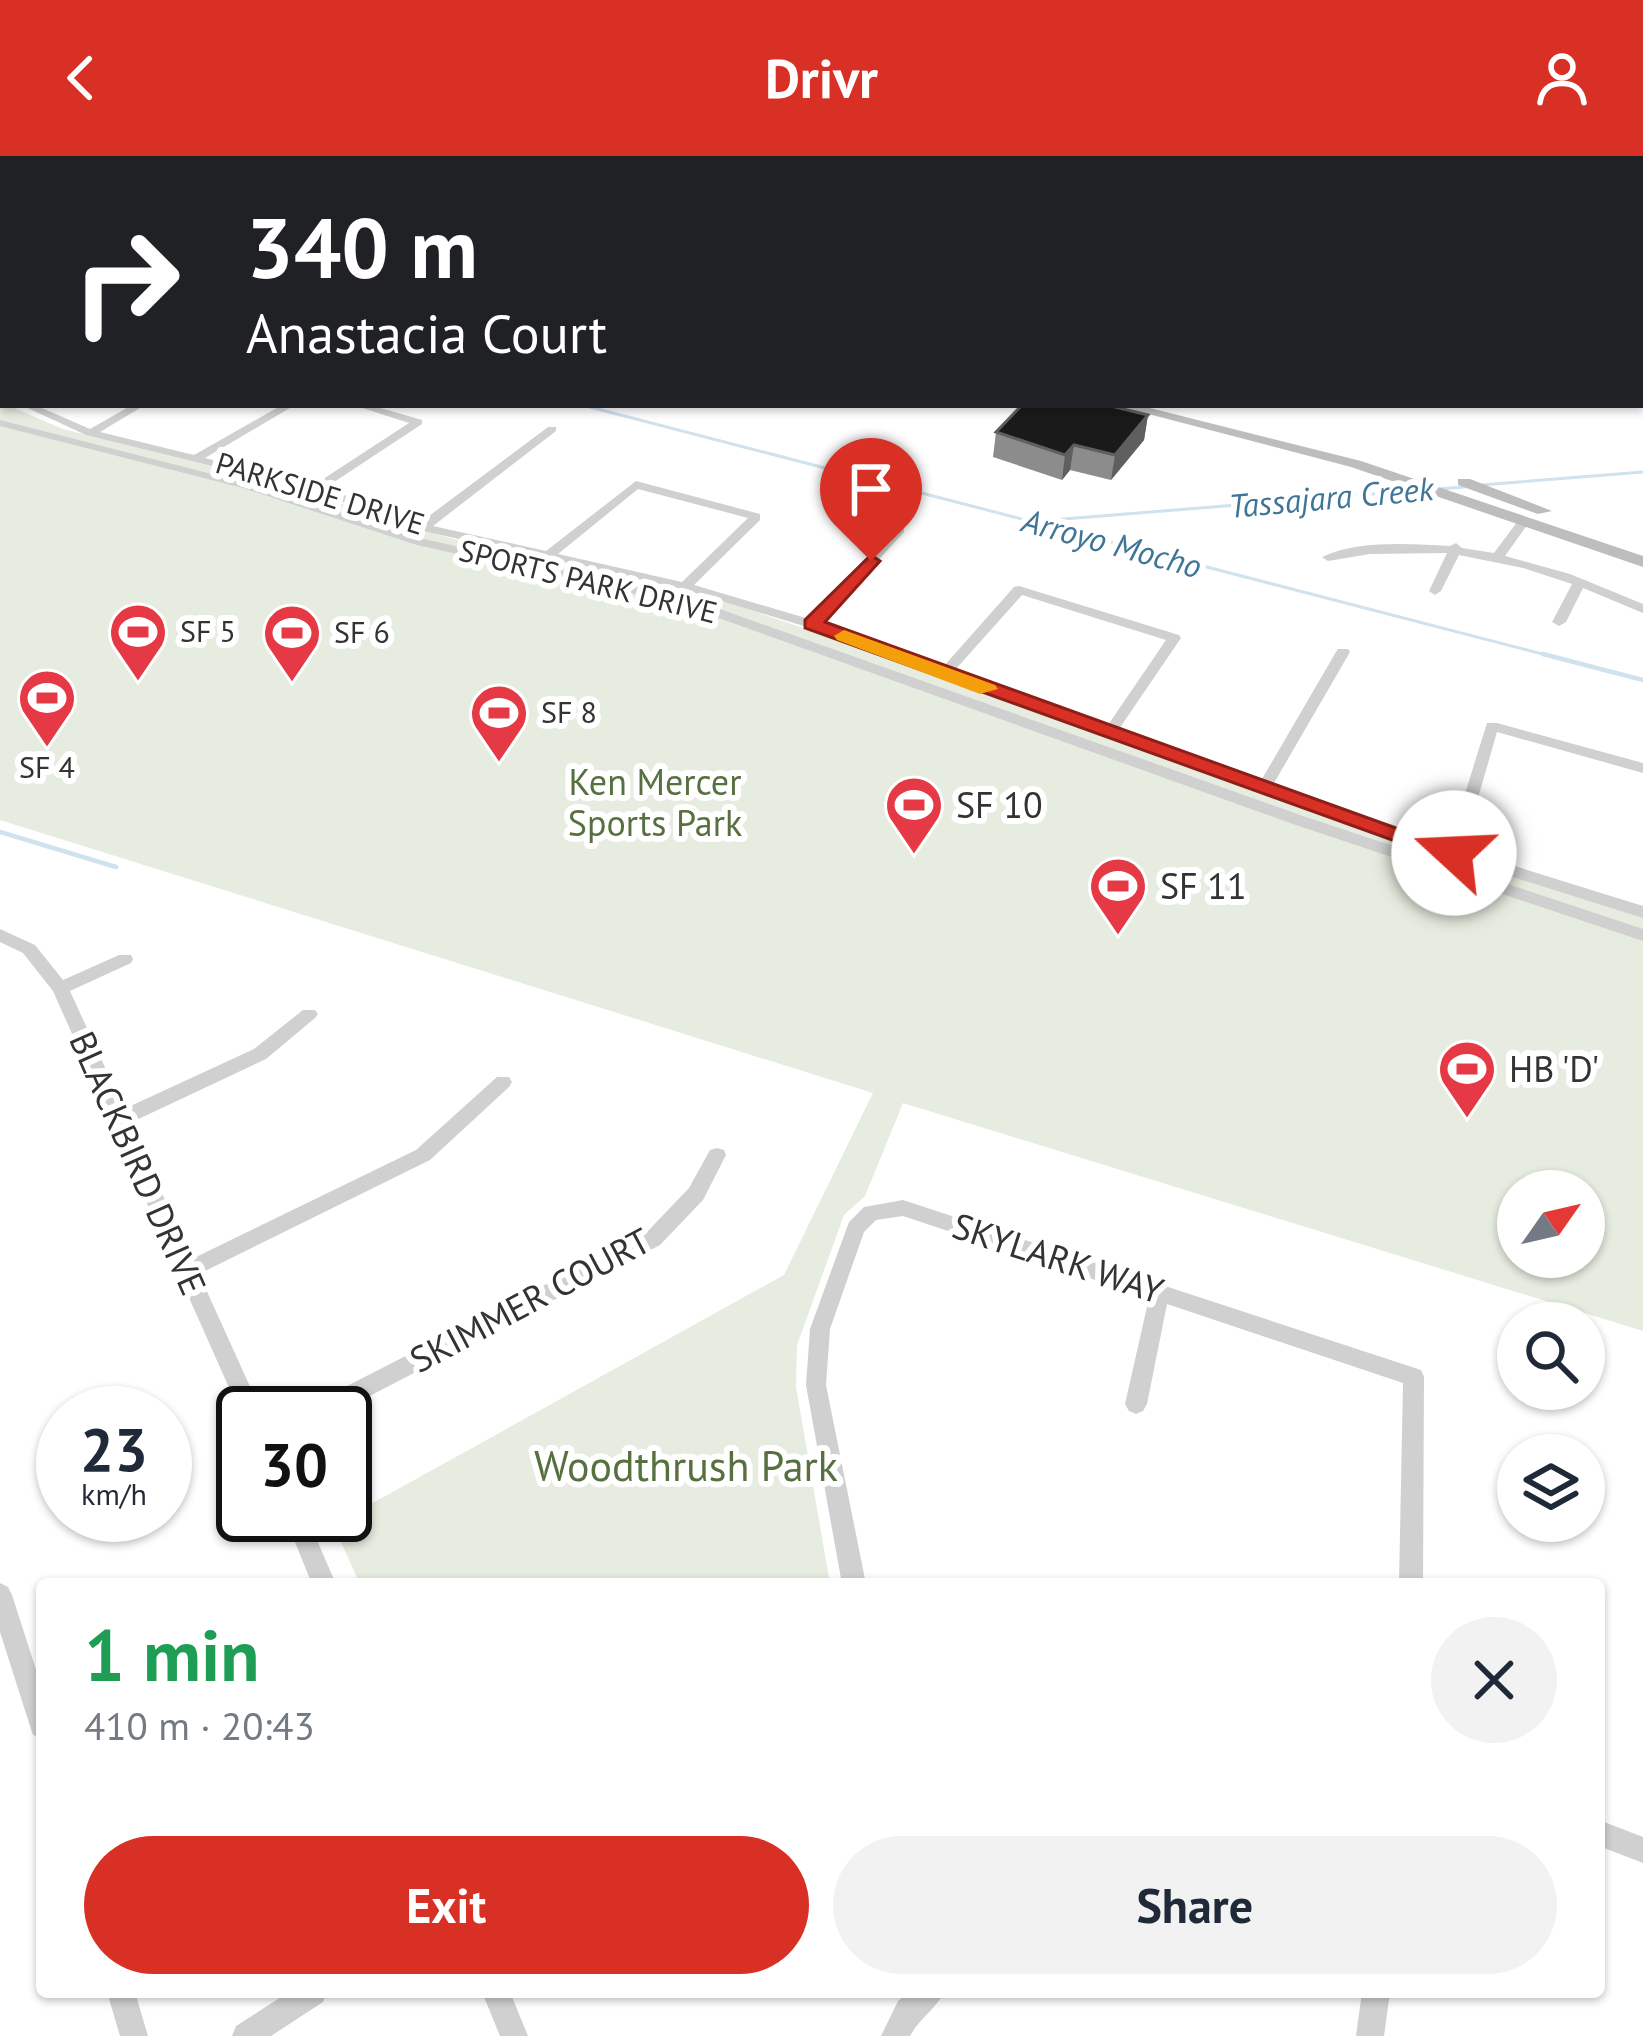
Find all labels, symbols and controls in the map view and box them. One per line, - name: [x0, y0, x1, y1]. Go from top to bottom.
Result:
- text: Drivr: [765, 43, 878, 113]
- icon: back: [48, 45, 114, 111]
- icon: person: [1529, 45, 1595, 111]
- text: 340 m: [246, 192, 478, 301]
- icon: right: [48, 204, 204, 360]
- text: Anastacia Court: [246, 298, 607, 368]
- pin: [820, 438, 922, 561]
- street label: PARKSIDE DRIVE: [211, 442, 430, 543]
- icon: arrive: [838, 456, 904, 522]
- water label: Tassajara Creek: [1227, 466, 1436, 527]
- water label: Arroyo Mocho: [1016, 497, 1207, 587]
- street label: SPORTS PARK DRIVE: [455, 530, 721, 631]
- sports icon: SF 5: [107, 601, 169, 683]
- sports icon: SF 6: [261, 602, 323, 684]
- place label: SF 5: [180, 611, 236, 650]
- place label: SF 6: [334, 612, 390, 651]
- sports icon: SF 4: [16, 667, 78, 749]
- sports icon: SF 8: [468, 682, 530, 764]
- place label: SF 8: [541, 692, 597, 731]
- place label: SF 4: [19, 747, 75, 786]
- park label: Ken Mercer Sports Park: [568, 758, 742, 846]
- sports icon: SF 10: [883, 774, 945, 856]
- place label: SF 10: [956, 781, 1043, 828]
- position arrow: [1391, 790, 1517, 916]
- sports icon: SF 11: [1087, 855, 1149, 937]
- place label: SF 11: [1160, 862, 1247, 909]
- street label: BLACKBIRD DRIVE: [59, 1024, 218, 1302]
- sports icon: HB 'D': [1436, 1038, 1498, 1120]
- place label: HB 'D': [1509, 1045, 1599, 1092]
- north arrow: [1497, 1170, 1605, 1278]
- map controls: [1497, 1170, 1605, 1542]
- street label: SKYLARK WAY: [947, 1201, 1169, 1314]
- street label: SKIMMER COURT: [401, 1216, 658, 1383]
- button: search: [1497, 1302, 1605, 1410]
- speed limit sign: 30: [216, 1386, 372, 1542]
- text: 23: [80, 1410, 148, 1488]
- button: layers: [1497, 1434, 1605, 1542]
- park label: Woodthrush Park: [534, 1438, 838, 1493]
- text: km/h: [81, 1474, 147, 1513]
- text: 1 min: [84, 1608, 260, 1701]
- button: close: [1431, 1617, 1557, 1743]
- text: 410 m · 20:43: [84, 1700, 315, 1751]
- button: Exit: [84, 1836, 809, 1974]
- button: Share: [833, 1836, 1557, 1974]

